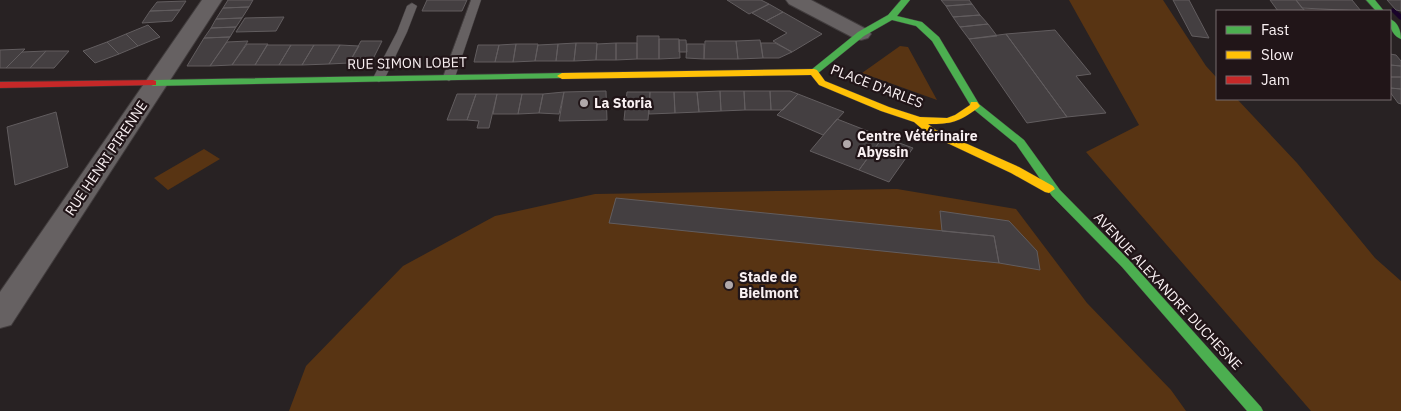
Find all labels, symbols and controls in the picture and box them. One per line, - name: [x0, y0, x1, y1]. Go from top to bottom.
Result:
- legend: [1216, 10, 1391, 100]
- text: Fast: [1261, 20, 1289, 39]
- text: Slow: [1261, 45, 1294, 64]
- street label: RUE SIMON LOBET: [347, 53, 467, 73]
- street label: PLACE D'ARLES: [828, 60, 926, 112]
- text: Jam: [1261, 70, 1290, 89]
- place label: La Storia: [594, 94, 652, 112]
- street label: RUE HENRI PIRENNE: [61, 97, 151, 219]
- marker: La Storia: [578, 97, 590, 109]
- place label: Centre Vétérinaire Abyssin: [857, 127, 978, 161]
- marker: Centre Vétérinaire Abyssin: [841, 138, 853, 150]
- street label: AVENUE ALEXANDRE DUCHESNE: [1090, 208, 1246, 374]
- place label: Stade de Bielmont: [739, 268, 799, 302]
- marker: Stade de Bielmont: [723, 279, 735, 291]

